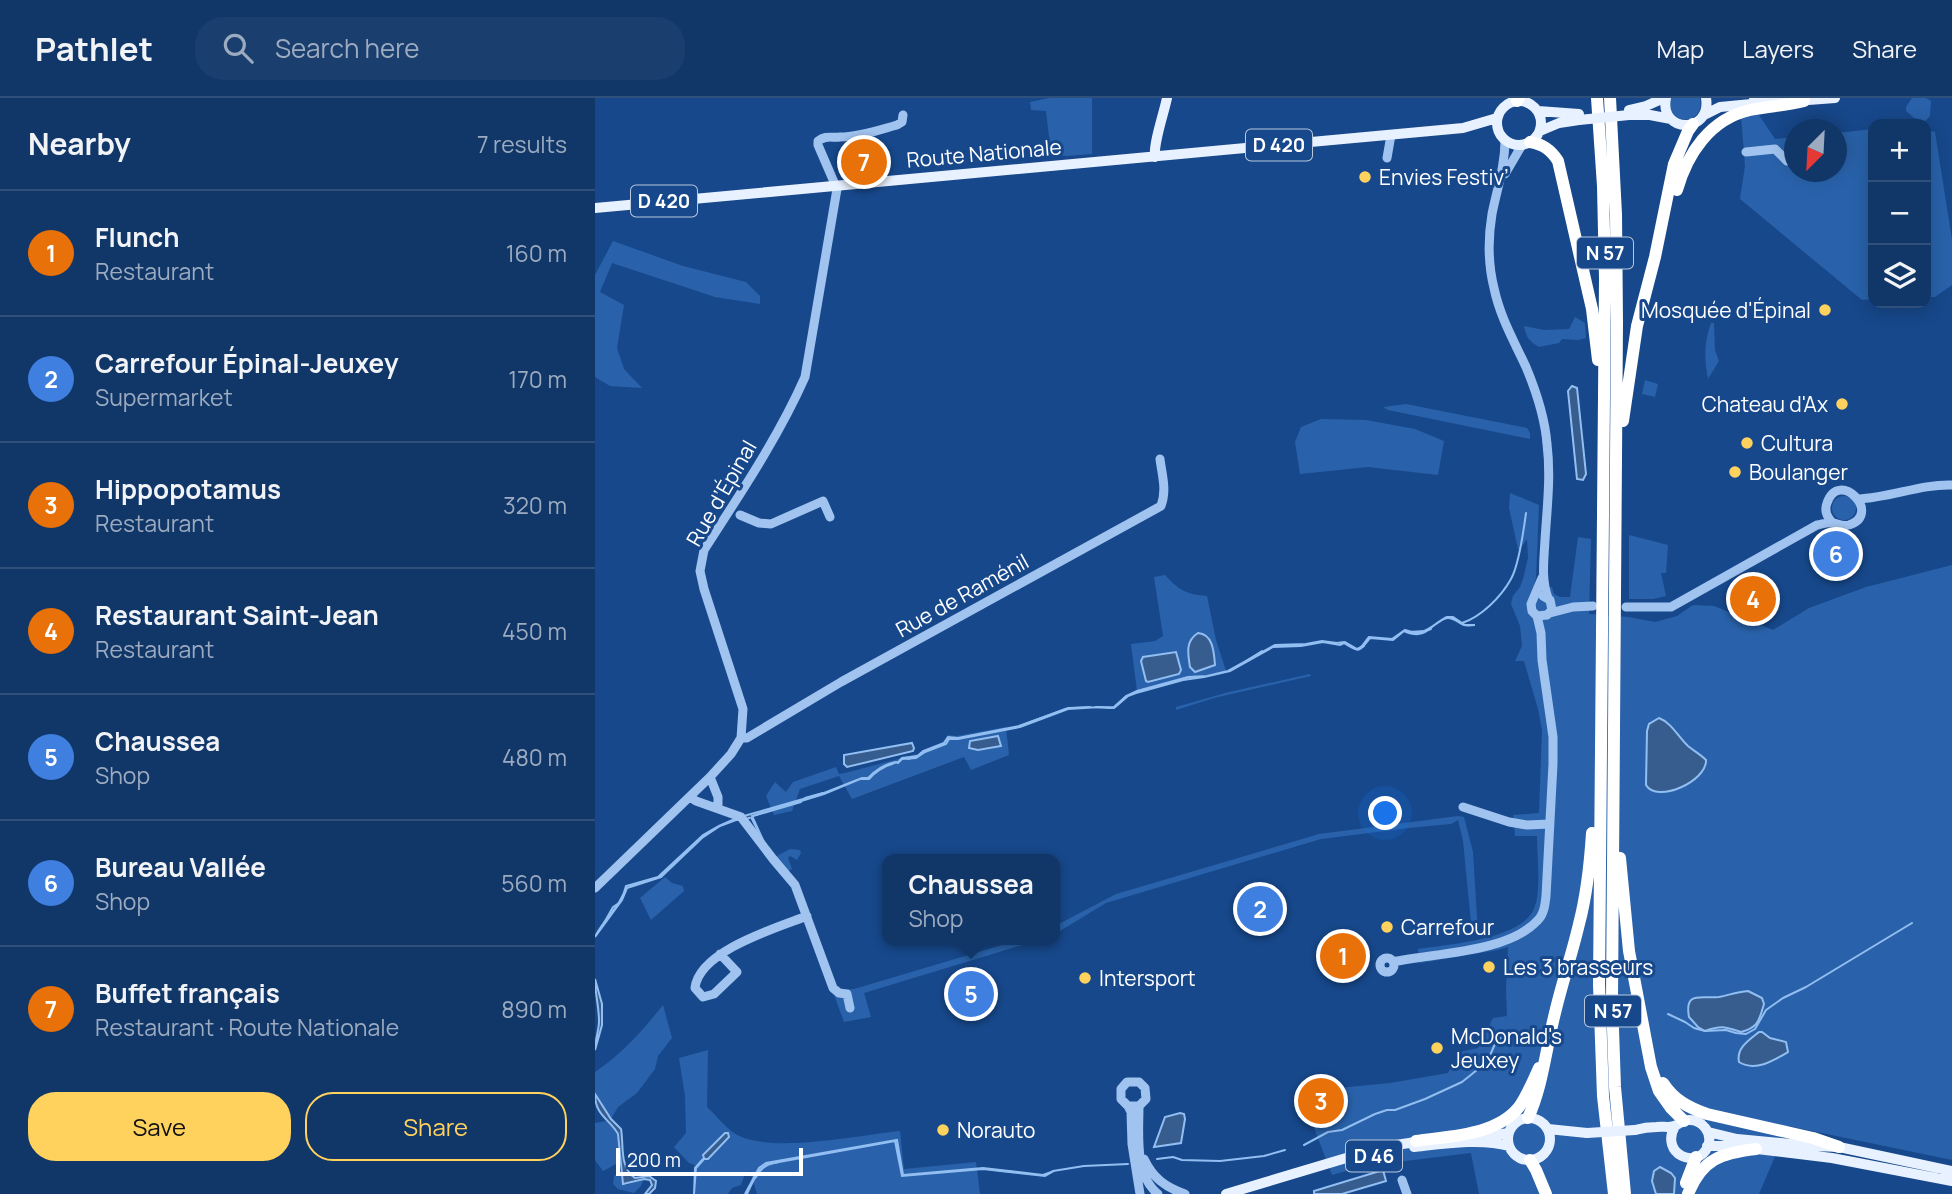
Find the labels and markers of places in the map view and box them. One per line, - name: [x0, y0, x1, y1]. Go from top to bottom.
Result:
- pin: 7: [841, 136, 887, 188]
- place label: Envies Festiv’: [1379, 163, 1509, 191]
- marker: Envies Festiv’: [1357, 169, 1373, 185]
- place label: Mosquée d'Épinal: [1641, 296, 1811, 324]
- marker: Mosquée d'Épinal: [1817, 302, 1833, 318]
- place label: Chateau d'Ax: [1702, 390, 1828, 418]
- marker: Chateau d'Ax: [1834, 396, 1850, 412]
- place label: Cultura: [1761, 429, 1833, 457]
- marker: Cultura: [1739, 435, 1755, 451]
- place label: Boulanger: [1749, 458, 1849, 486]
- marker: Boulanger: [1727, 464, 1743, 480]
- pin: 6: [1813, 528, 1859, 580]
- pin: 4: [1730, 573, 1776, 625]
- pin: 2: [1237, 883, 1283, 935]
- place label: Carrefour: [1401, 913, 1495, 941]
- marker: Carrefour: [1379, 919, 1395, 935]
- pin: 1: [1320, 930, 1366, 982]
- place label: Les 3 brasseurs: [1503, 953, 1653, 981]
- marker: Les 3 brasseurs: [1481, 959, 1497, 975]
- place label: Intersport: [1099, 964, 1196, 992]
- pin: 5: [948, 968, 994, 1020]
- marker: Intersport: [1077, 970, 1093, 986]
- place label: McDonald's Jeuxey: [1451, 1022, 1562, 1074]
- marker: McDonald's Jeuxey: [1429, 1040, 1445, 1056]
- pin: 3: [1298, 1075, 1344, 1127]
- place label: Norauto: [957, 1116, 1036, 1144]
- marker: Norauto: [935, 1122, 951, 1138]

